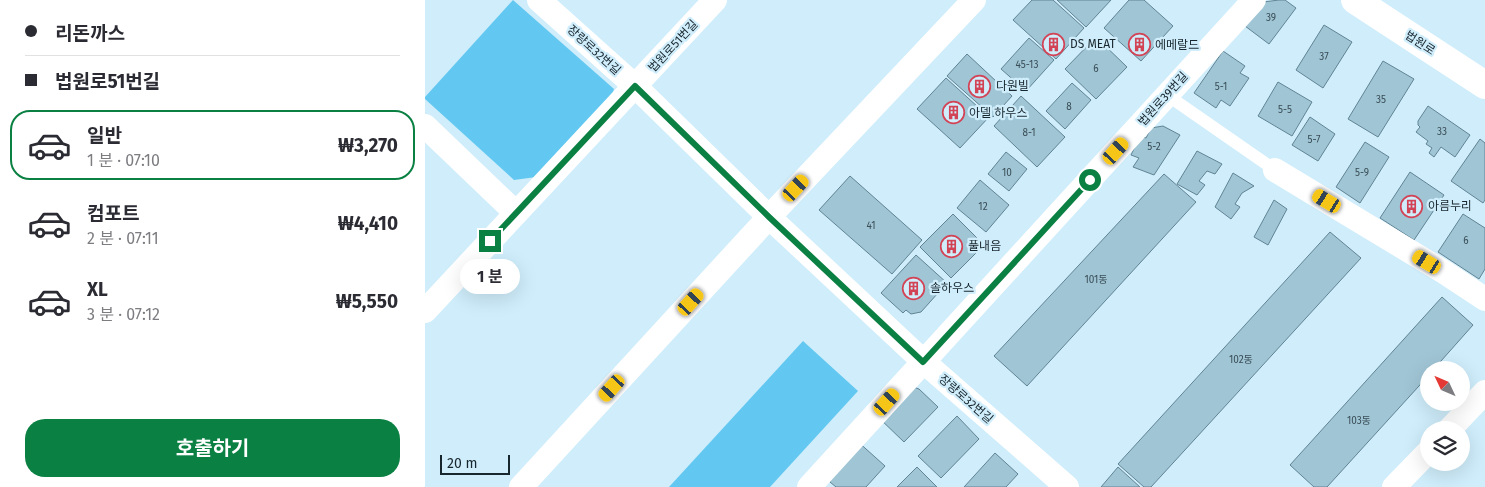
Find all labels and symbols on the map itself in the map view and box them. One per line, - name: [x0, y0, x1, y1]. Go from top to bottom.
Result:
- house number: 39: [1266, 12, 1276, 24]
- street label: 법원로51번길: [645, 17, 701, 75]
- street label: 장량로32번길: [564, 22, 624, 78]
- street label: 법원로: [1402, 28, 1438, 58]
- building icon: DS MEAT: [1042, 32, 1066, 56]
- building icon: 에메랄드: [1127, 33, 1151, 57]
- place label: DS MEAT: [1070, 37, 1116, 51]
- place label: 에메랄드: [1155, 38, 1199, 52]
- house number: 37: [1319, 51, 1329, 63]
- house number: 45-13: [1016, 59, 1038, 71]
- house number: 6: [1093, 63, 1099, 75]
- street label: 법원로39번길: [1135, 69, 1191, 129]
- building icon: 다원빌: [968, 74, 992, 98]
- place label: 다원빌: [996, 79, 1029, 93]
- house number: 5-1: [1215, 81, 1227, 93]
- house number: 35: [1376, 94, 1386, 106]
- building icon: 아델 하우스: [941, 101, 965, 125]
- house number: 8: [1066, 101, 1072, 113]
- house number: 5-5: [1278, 104, 1292, 116]
- place label: 아델 하우스: [969, 106, 1027, 120]
- house number: 33: [1437, 126, 1447, 138]
- house number: 8-1: [1022, 127, 1036, 139]
- house number: 5-7: [1308, 134, 1321, 146]
- car: [1100, 135, 1131, 167]
- house number: 5-2: [1147, 141, 1161, 153]
- house number: 10: [1002, 167, 1012, 179]
- house number: 5-9: [1355, 167, 1369, 179]
- route start: [1079, 169, 1101, 191]
- car: [780, 172, 811, 204]
- car: [1310, 187, 1343, 215]
- building icon: 아름누리: [1400, 194, 1424, 218]
- place label: 아름누리: [1428, 199, 1472, 213]
- house number: 12: [978, 201, 988, 213]
- house number: 41: [866, 220, 876, 232]
- route end: [479, 230, 501, 252]
- building icon: 풀내음: [940, 234, 964, 258]
- house number: 6: [1463, 235, 1469, 247]
- place label: 풀내음: [968, 239, 1001, 253]
- car: [1410, 248, 1443, 276]
- callout: 1 분: [460, 258, 520, 294]
- house number: 101동: [1084, 274, 1108, 286]
- building icon: 솔하우스: [902, 276, 926, 300]
- place label: 솔하우스: [930, 281, 974, 295]
- car: [675, 286, 706, 318]
- house number: 102동: [1229, 354, 1253, 366]
- north arrow: [1420, 361, 1470, 411]
- car: [596, 372, 627, 404]
- street label: 장량로32번길: [936, 372, 996, 426]
- car: [871, 386, 902, 418]
- house number: 103동: [1347, 415, 1371, 427]
- scale bar: [440, 452, 510, 475]

